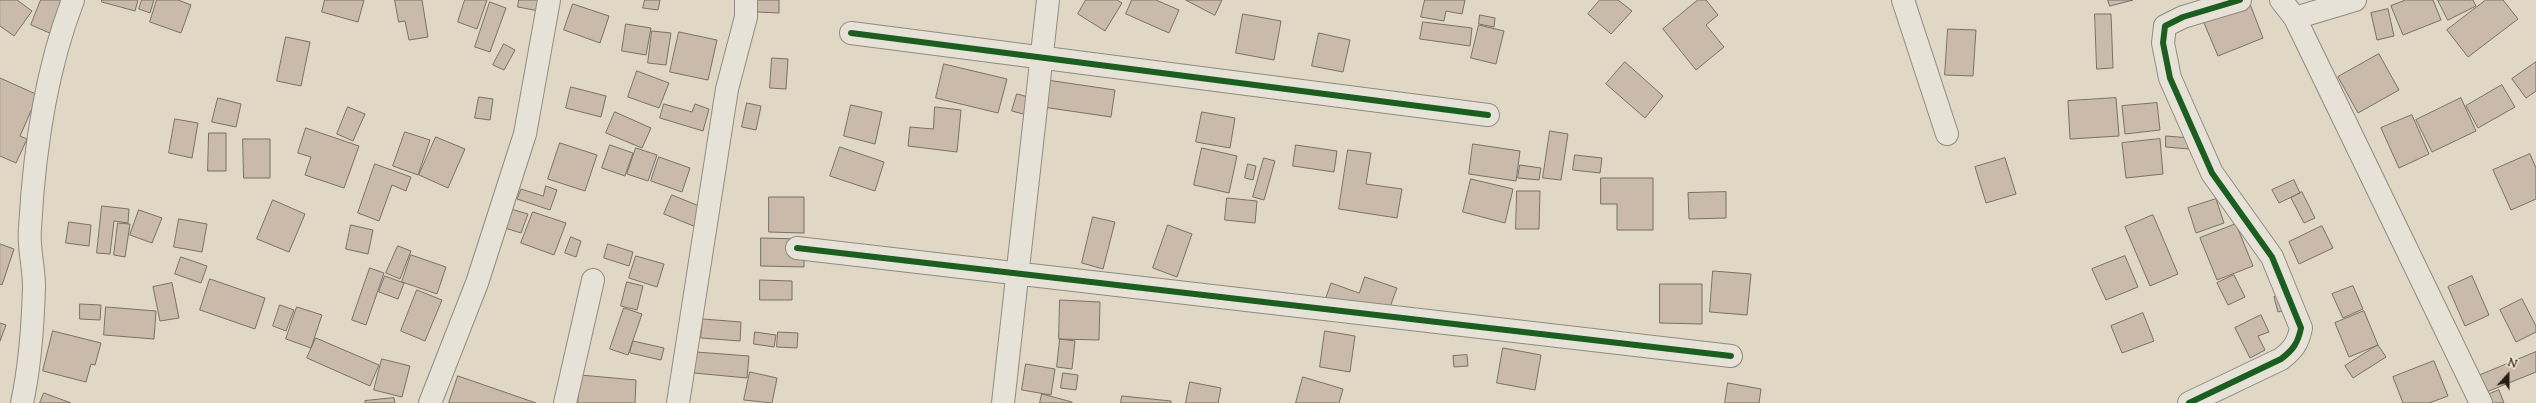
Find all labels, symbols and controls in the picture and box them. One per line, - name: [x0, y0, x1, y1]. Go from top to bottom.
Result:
- north arrow: [2488, 355, 2528, 395]
- text: N: [2505, 355, 2519, 373]

